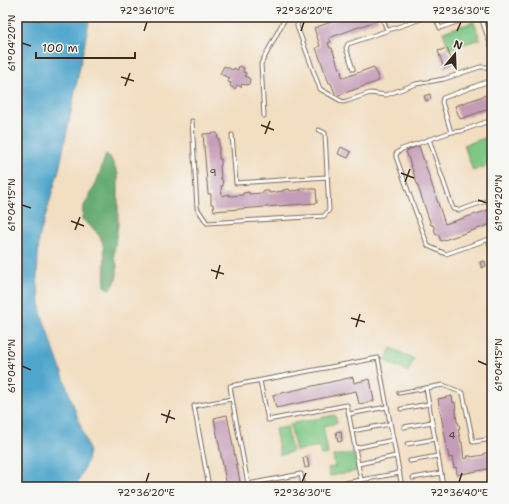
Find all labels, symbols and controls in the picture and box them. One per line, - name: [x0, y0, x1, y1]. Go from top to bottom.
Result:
- text: 72°36'10"E: [119, 4, 175, 17]
- text: 72°36'20"E: [275, 4, 333, 17]
- text: 72°36'30"E: [432, 4, 490, 17]
- text: 61°04'20"N: [5, 15, 18, 71]
- scale bar: [36, 34, 135, 60]
- north arrow: [435, 34, 475, 74]
- text: N: [452, 37, 465, 54]
- text: 100 m: [42, 40, 78, 56]
- house number: 9: [210, 166, 217, 179]
- text: 61°04'20"N: [492, 175, 505, 231]
- text: 61°04'15"N: [5, 178, 18, 232]
- text: 61°04'15"N: [492, 338, 505, 392]
- text: 61°04'10"N: [5, 339, 18, 393]
- house number: 4: [449, 429, 456, 442]
- text: 72°36'20"E: [117, 486, 175, 499]
- text: 72°36'30"E: [273, 486, 331, 499]
- text: 72°36'40"E: [430, 486, 488, 499]

